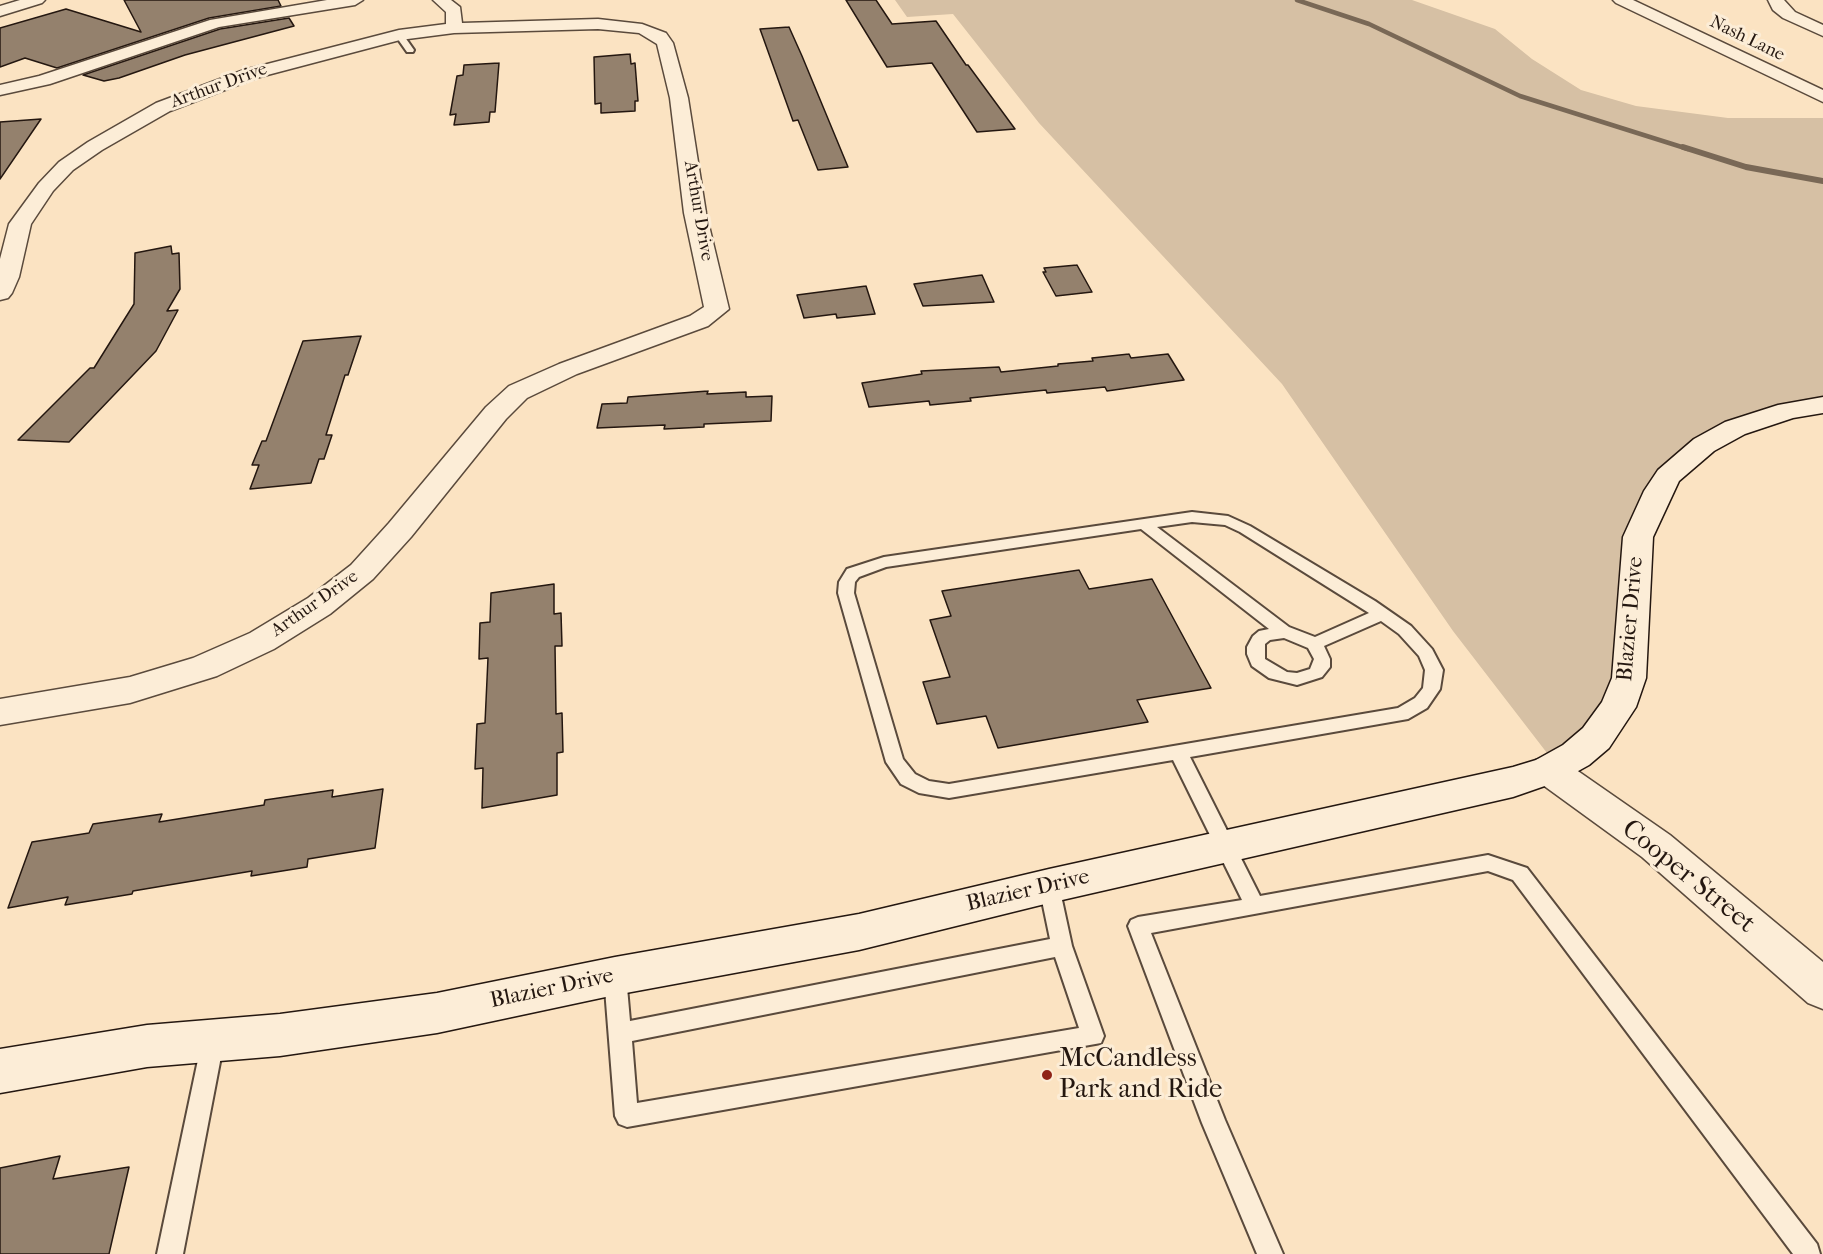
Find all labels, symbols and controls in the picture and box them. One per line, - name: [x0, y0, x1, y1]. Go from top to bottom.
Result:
- street label: Nash Lane: [1706, 12, 1788, 66]
- street label: Arthur Drive: [168, 59, 270, 113]
- street label: Arthur Drive: [679, 159, 717, 263]
- street label: Blazier Drive: [1612, 555, 1650, 683]
- street label: Arthur Drive: [267, 566, 363, 642]
- street label: Cooper Street: [1615, 813, 1761, 941]
- street label: Blazier Drive: [964, 864, 1092, 918]
- street label: Blazier Drive: [488, 963, 616, 1015]
- place label: McCandless Park and Ride: [1059, 1043, 1222, 1106]
- marker: McCandless Park and Ride: [1040, 1068, 1054, 1082]

